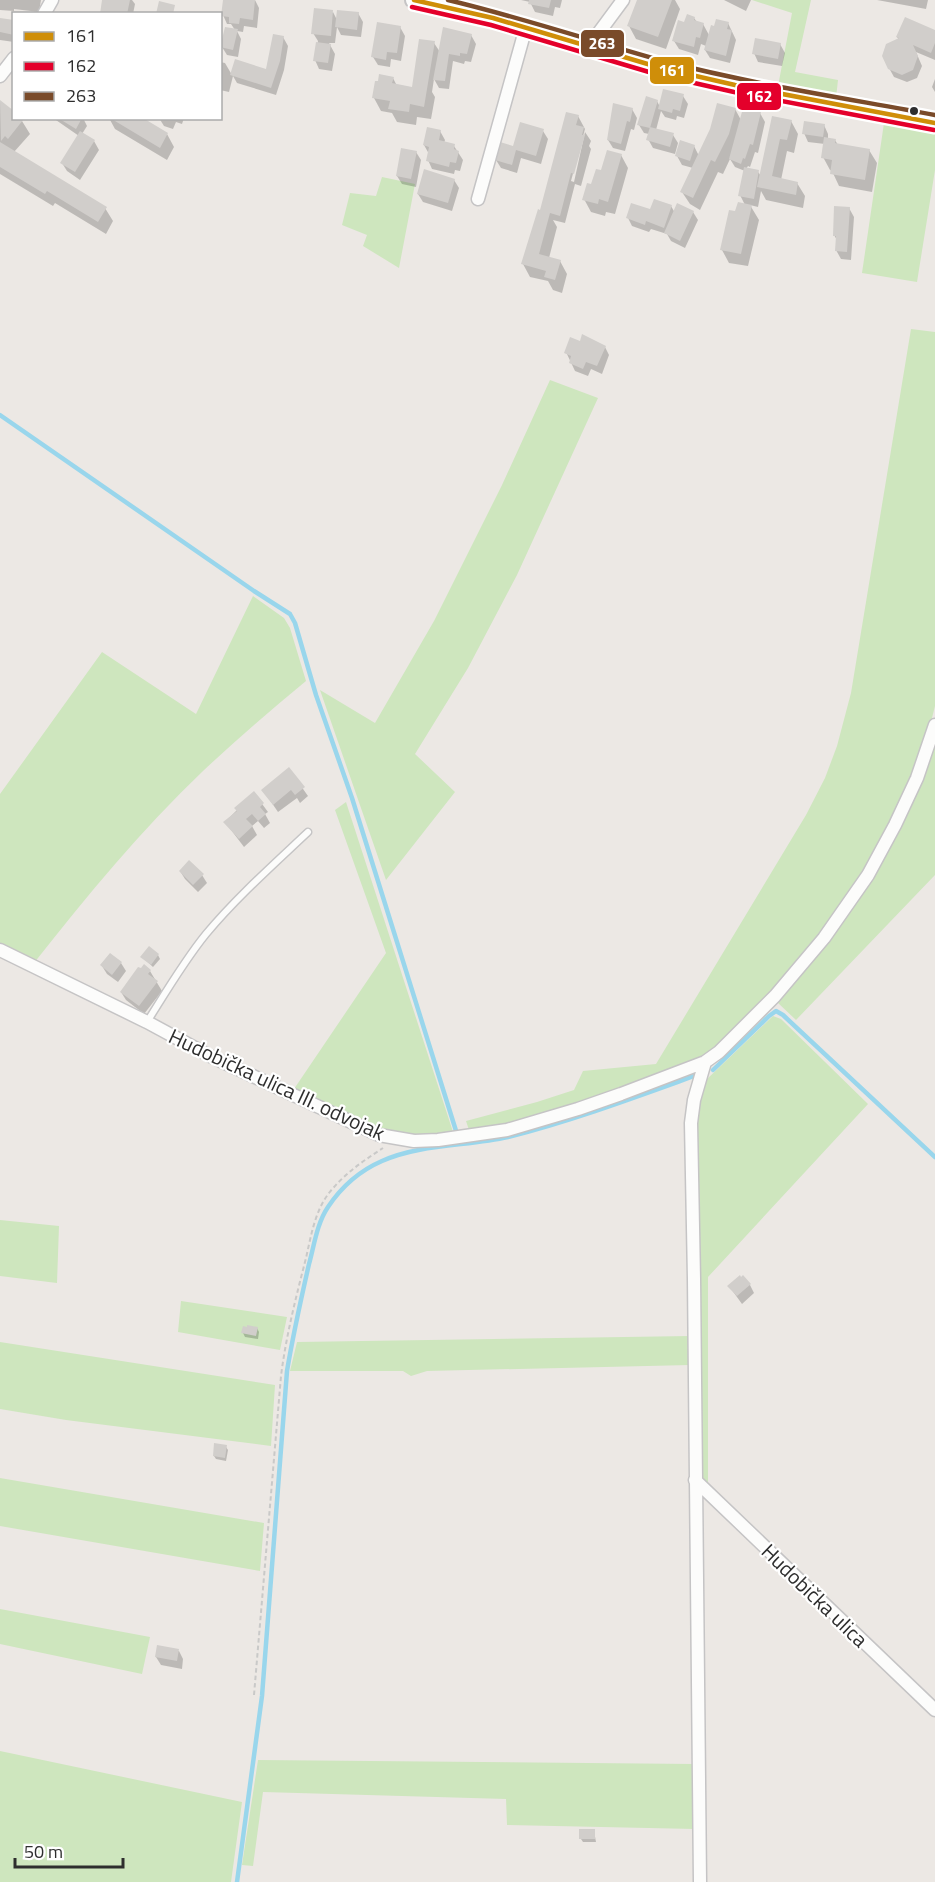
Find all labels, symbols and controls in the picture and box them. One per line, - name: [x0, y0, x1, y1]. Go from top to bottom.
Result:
- legend: [12, 12, 222, 120]
- text: 161: [66, 22, 96, 49]
- line badge: 263: [580, 29, 625, 58]
- text: 263: [589, 31, 615, 55]
- text: 162: [66, 52, 96, 79]
- line badge: 161: [649, 56, 695, 85]
- text: 161: [659, 58, 685, 82]
- text: 263: [66, 82, 96, 109]
- line badge: 162: [736, 82, 782, 111]
- text: 162: [746, 84, 772, 108]
- unlabelled marker: [908, 105, 920, 117]
- street label: Hudobička ulica III. odvojak: [164, 1020, 390, 1148]
- street label: Hudobička ulica: [754, 1536, 876, 1655]
- scale bar: [15, 1831, 123, 1869]
- text: 50 m: [24, 1838, 63, 1865]

